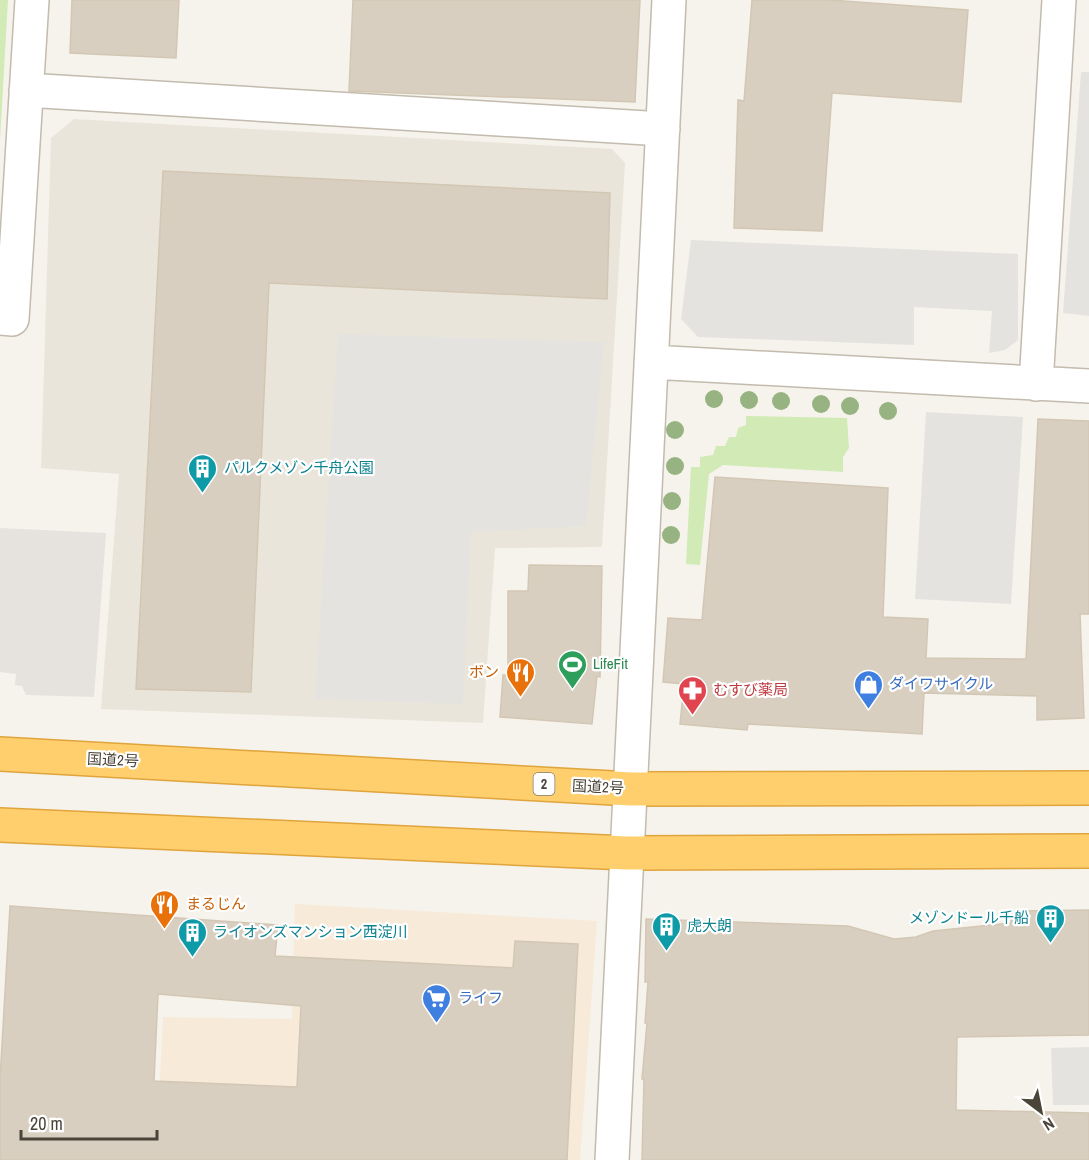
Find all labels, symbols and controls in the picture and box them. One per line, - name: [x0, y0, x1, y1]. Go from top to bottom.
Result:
- building icon: パルクメゾン千舟公園: [187, 452, 219, 494]
- place label: パルクメゾン千舟公園: [224, 457, 373, 478]
- sports icon: LifeFit: [556, 648, 588, 690]
- place label: LifeFit: [593, 653, 628, 674]
- restaurant icon: ボン: [504, 656, 536, 698]
- place label: ボン: [469, 661, 499, 682]
- shop icon: ダイワサイクル: [852, 668, 884, 710]
- place label: ダイワサイクル: [889, 673, 993, 694]
- pharmacy icon: むすび薬局: [676, 674, 708, 716]
- place label: むすび薬局: [713, 679, 788, 700]
- street label: 国道2号: [87, 748, 139, 771]
- road number: 2: [534, 773, 554, 795]
- street label: 国道2号: [572, 775, 624, 798]
- restaurant icon: まるじん: [149, 888, 181, 930]
- place label: まるじん: [186, 893, 246, 914]
- building icon: メゾンドール千船: [1034, 902, 1066, 944]
- place label: メゾンドール千船: [909, 907, 1029, 928]
- building icon: 虎大朗: [650, 910, 682, 952]
- place label: 虎大朗: [687, 915, 732, 936]
- building icon: ライオンズマンション西淀川: [176, 916, 208, 958]
- place label: ライオンズマンション西淀川: [213, 921, 408, 942]
- supermarket icon: ライフ: [421, 982, 453, 1024]
- place label: ライフ: [458, 987, 503, 1008]
- north arrow: [1011, 1082, 1071, 1142]
- scale bar: [21, 1103, 158, 1141]
- text: 20 m: [30, 1111, 63, 1136]
- text: N: [1039, 1113, 1059, 1137]

